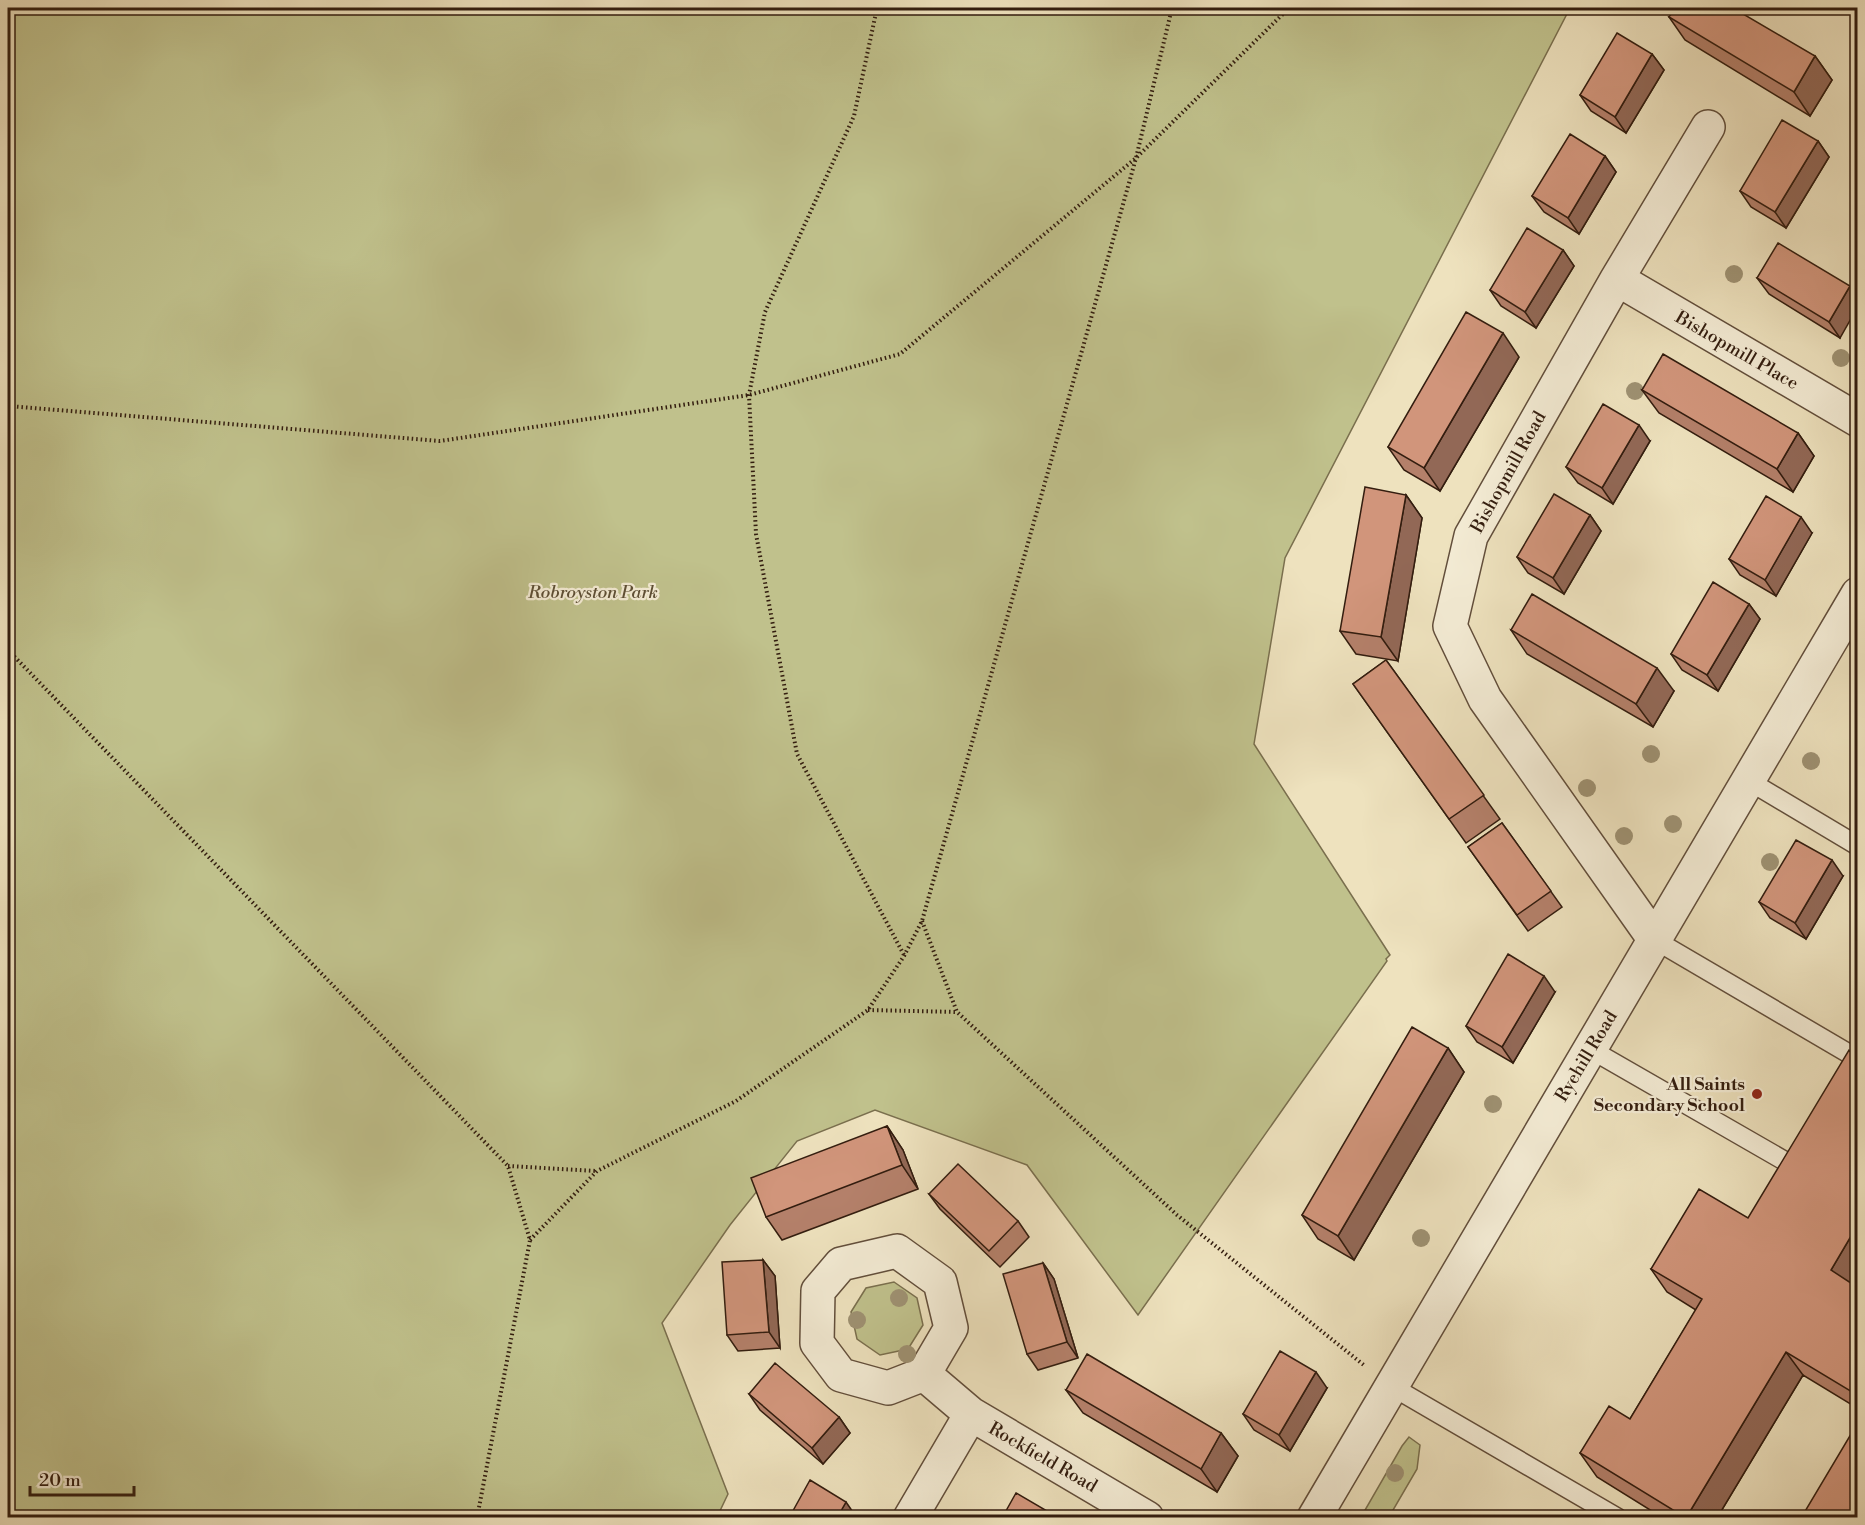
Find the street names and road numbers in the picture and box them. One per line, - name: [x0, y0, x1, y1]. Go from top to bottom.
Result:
- street label: Bishopmill Place: [1670, 305, 1803, 395]
- street label: Bishopmill Road: [1465, 407, 1552, 538]
- street label: Ryehill Road: [1550, 1006, 1623, 1106]
- street label: Rockfield Road: [984, 1417, 1102, 1498]

